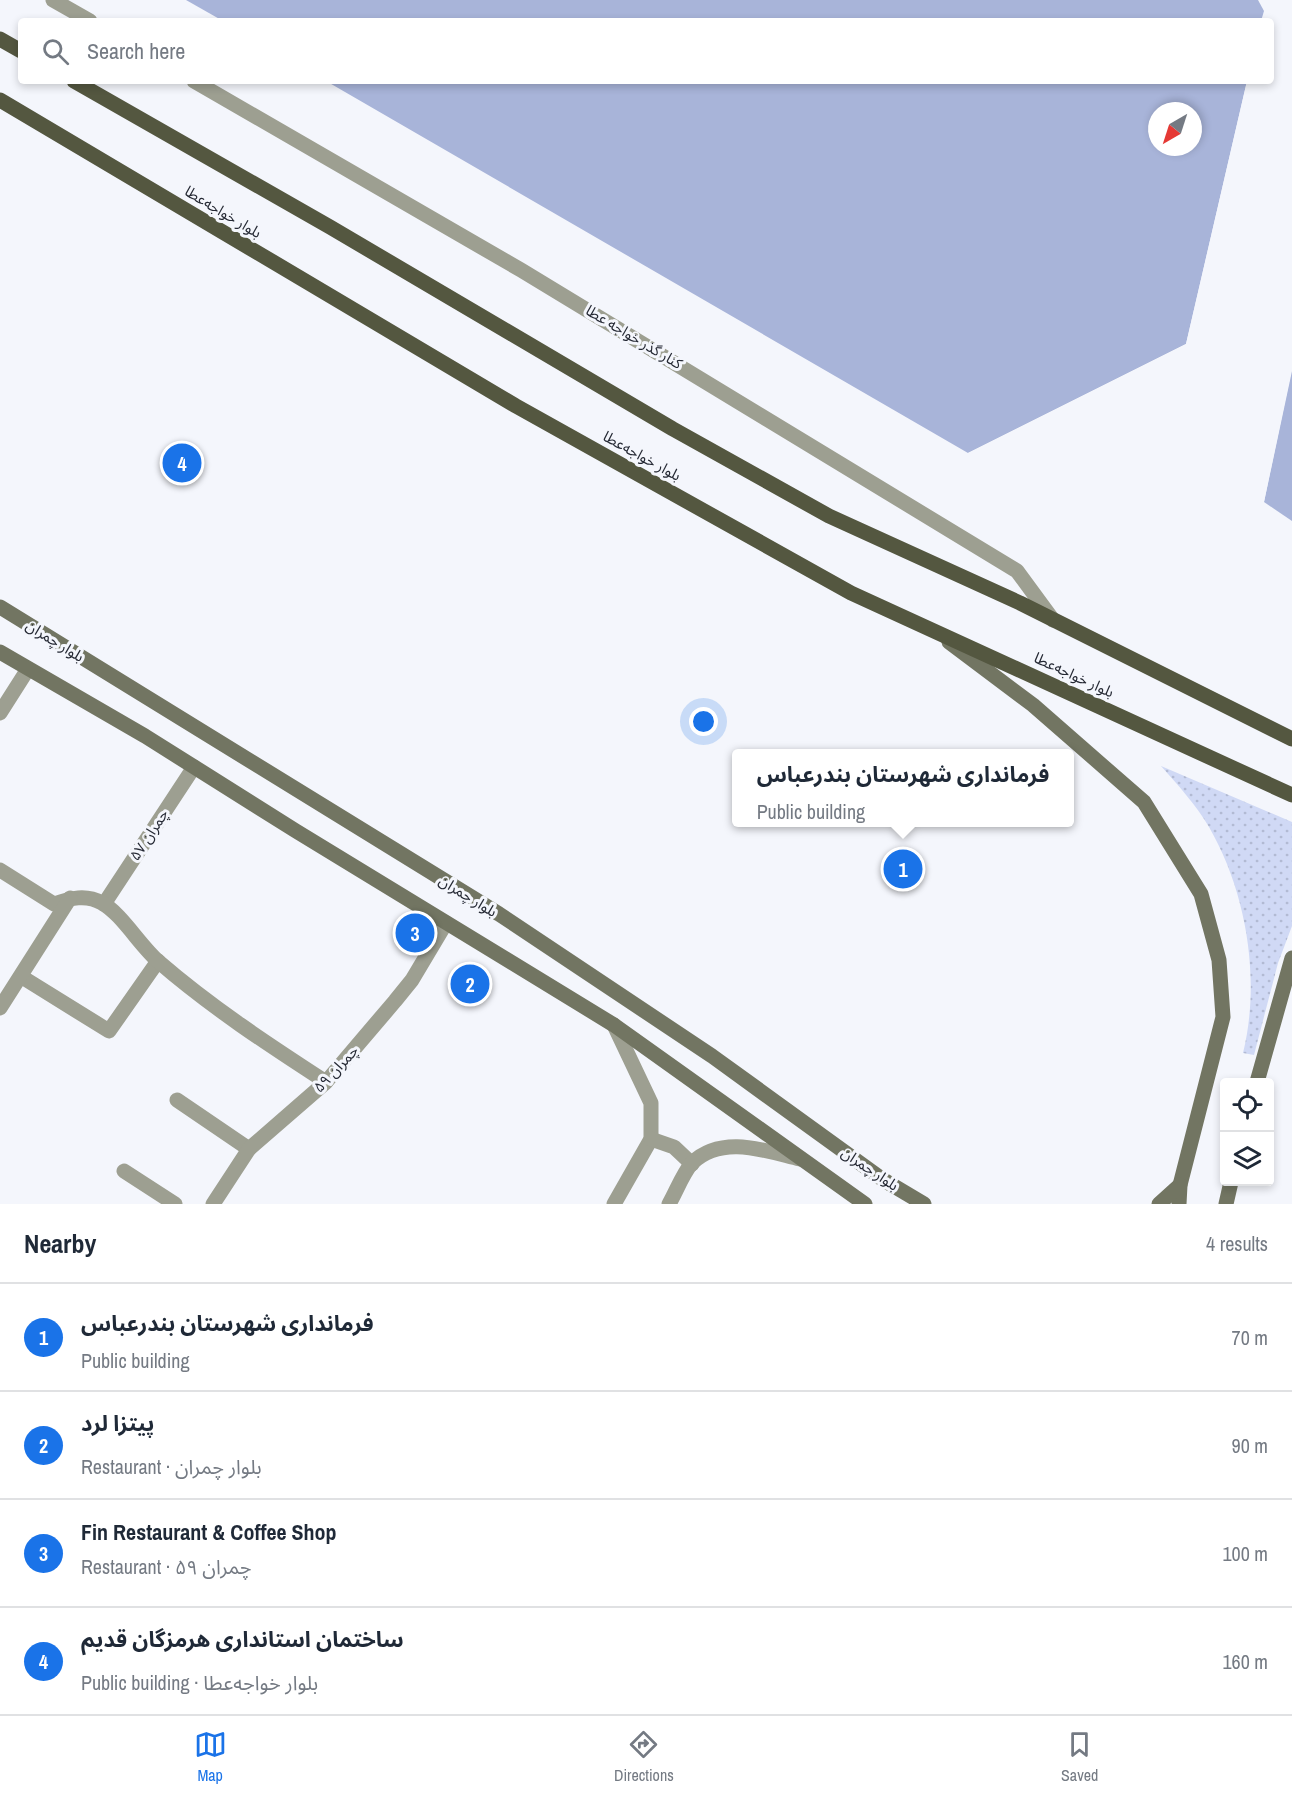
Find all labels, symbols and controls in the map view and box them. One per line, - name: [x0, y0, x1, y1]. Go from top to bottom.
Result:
- search box: [18, 18, 1274, 84]
- icon: search: [39, 35, 72, 68]
- text: Search here: [87, 36, 185, 66]
- north arrow: [1148, 102, 1202, 156]
- street label: بلوار خواجه‌عطا: [181, 180, 266, 243]
- street label: کنار گذر خواجه عطا: [582, 299, 687, 374]
- street label: بلوار خواجه‌عطا: [599, 425, 685, 486]
- pin: 4: [162, 440, 201, 486]
- street label: بلوار چمران: [22, 614, 88, 667]
- street label: بلوار خواجه‌عطا: [1031, 647, 1118, 702]
- your location: [689, 707, 718, 736]
- popup: [732, 749, 1074, 827]
- text: فرمانداری شهرستان بندرعباس: [757, 759, 1049, 789]
- text: Public building: [757, 798, 865, 825]
- street label: چمران ۵۷: [124, 805, 173, 865]
- pin: 1: [884, 846, 922, 892]
- street label: بلوار چمران: [435, 869, 501, 922]
- pin: 3: [396, 910, 434, 956]
- pin: 2: [450, 962, 490, 1006]
- street label: چمران ۵۹: [308, 1040, 363, 1097]
- map controls: [1220, 1078, 1274, 1186]
- button: locate: [1220, 1078, 1274, 1132]
- button: layers: [1220, 1132, 1274, 1186]
- street label: بلوار چمران: [837, 1142, 903, 1196]
- text: Nearby: [24, 1226, 96, 1261]
- text: 4 results: [1206, 1230, 1268, 1257]
- text: فرمانداری شهرستان بندرعباس: [81, 1308, 374, 1338]
- text: 1: [39, 1324, 48, 1351]
- text: 70 m: [1232, 1324, 1268, 1351]
- text: Public building: [81, 1347, 190, 1374]
- text: پیتزا لرد: [81, 1408, 154, 1438]
- text: 2: [39, 1432, 48, 1459]
- text: 90 m: [1232, 1432, 1268, 1459]
- text: Restaurant · بلوار چمران: [81, 1453, 262, 1480]
- text: Fin Restaurant & Coffee Shop: [81, 1517, 337, 1547]
- text: 3: [39, 1540, 48, 1567]
- text: 100 m: [1222, 1540, 1268, 1567]
- text: Restaurant · چمران ۵۹: [81, 1553, 252, 1580]
- text: ساختمان استانداری هرمزگان قدیم: [81, 1624, 404, 1654]
- text: 4: [39, 1648, 48, 1675]
- text: 160 m: [1222, 1648, 1268, 1675]
- text: Public building · بلوار خواجه‌عطا: [81, 1669, 318, 1696]
- tab: Map: [194, 1728, 227, 1786]
- tab: Directions: [614, 1728, 674, 1786]
- tab: Saved: [1061, 1728, 1098, 1786]

